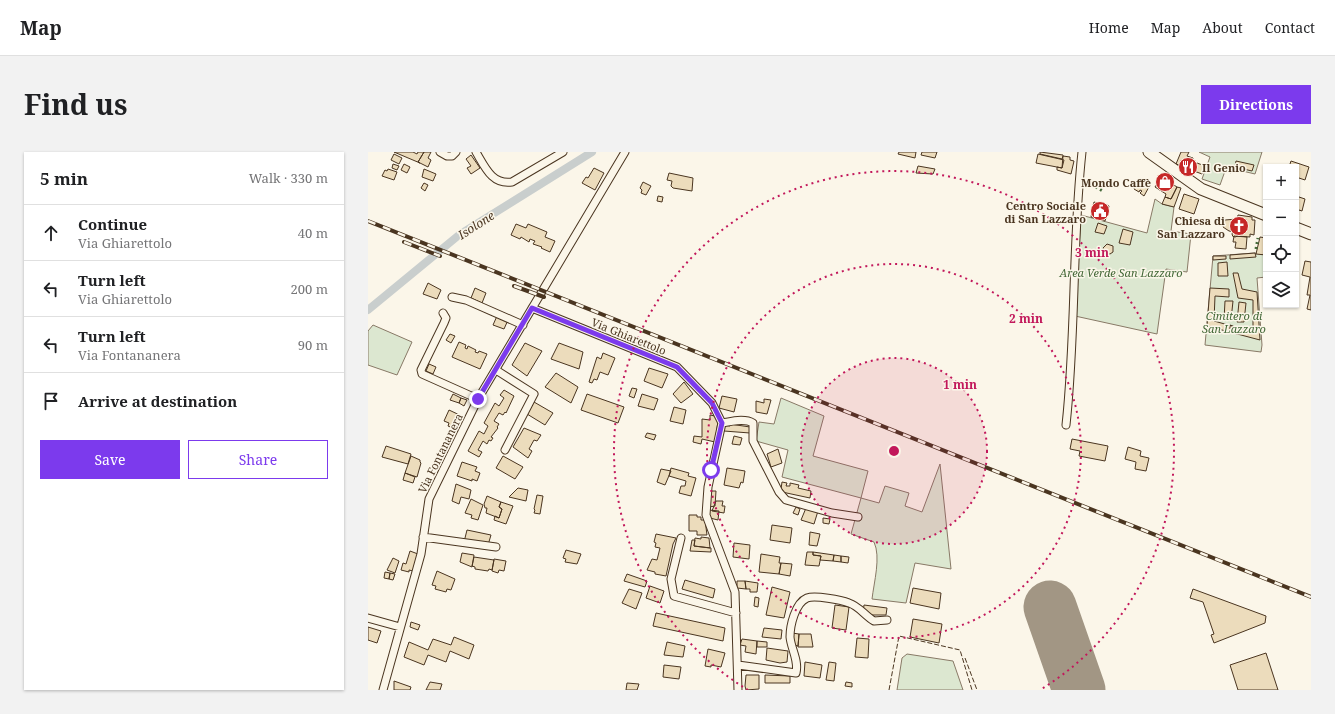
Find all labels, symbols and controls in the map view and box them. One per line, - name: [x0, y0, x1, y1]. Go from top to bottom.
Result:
- text: Map: [20, 15, 62, 41]
- text: Home: [1089, 18, 1129, 37]
- text: Map: [1151, 18, 1180, 37]
- text: About: [1202, 18, 1243, 37]
- text: Contact: [1265, 18, 1315, 37]
- text: Find us: [24, 85, 128, 123]
- button: Directions: [1201, 85, 1311, 124]
- restaurant icon: Il Genio: [1177, 156, 1199, 178]
- place label: Il Genio: [1202, 160, 1246, 175]
- map controls: [1263, 164, 1299, 308]
- button: +: [1263, 164, 1299, 200]
- text: 5 min: [40, 167, 88, 190]
- text: Walk · 330 m: [249, 169, 328, 187]
- shop icon: Mondo Caffè: [1154, 171, 1176, 193]
- place label: Mondo Caffè: [1081, 175, 1151, 190]
- place label: Centro Sociale di San Lazzaro: [1004, 198, 1086, 226]
- public building icon: Centro Sociale di San Lazzaro: [1089, 200, 1111, 222]
- button: −: [1263, 200, 1299, 236]
- water label: Isolone: [454, 207, 498, 244]
- place label: Chiesa di San Lazzaro: [1157, 213, 1225, 241]
- text: Continue: [78, 214, 147, 234]
- church icon: Chiesa di San Lazzaro: [1228, 215, 1250, 237]
- icon: ahead: [40, 222, 62, 244]
- text: 40 m: [298, 224, 328, 242]
- text: Via Ghiarettolo: [78, 234, 172, 252]
- button: locate: [1263, 236, 1299, 272]
- text: 3 min: [1075, 244, 1109, 261]
- park label: Area Verde San Lazzaro: [1059, 265, 1182, 280]
- text: Turn left: [78, 270, 146, 290]
- button: layers: [1263, 272, 1299, 308]
- icon: left: [40, 278, 62, 300]
- text: 200 m: [291, 280, 328, 298]
- text: Via Ghiarettolo: [78, 290, 172, 308]
- park label: Cimitero di San Lazzaro: [1202, 308, 1266, 336]
- text: 2 min: [1009, 310, 1043, 327]
- street label: Via Ghiarettolo: [589, 314, 669, 358]
- text: Turn left: [78, 326, 146, 346]
- icon: left: [40, 334, 62, 356]
- text: 90 m: [298, 336, 328, 354]
- text: Via Fontananera: [78, 346, 181, 364]
- text: 1 min: [943, 376, 977, 393]
- icon: arrive: [40, 390, 62, 412]
- route end: [469, 390, 487, 408]
- text: Arrive at destination: [78, 391, 237, 411]
- street label: Via Fontananera: [414, 411, 466, 495]
- button: Save: [40, 440, 180, 479]
- button: Share: [188, 440, 328, 479]
- centre of rings: [887, 444, 901, 458]
- route start: [702, 461, 720, 479]

